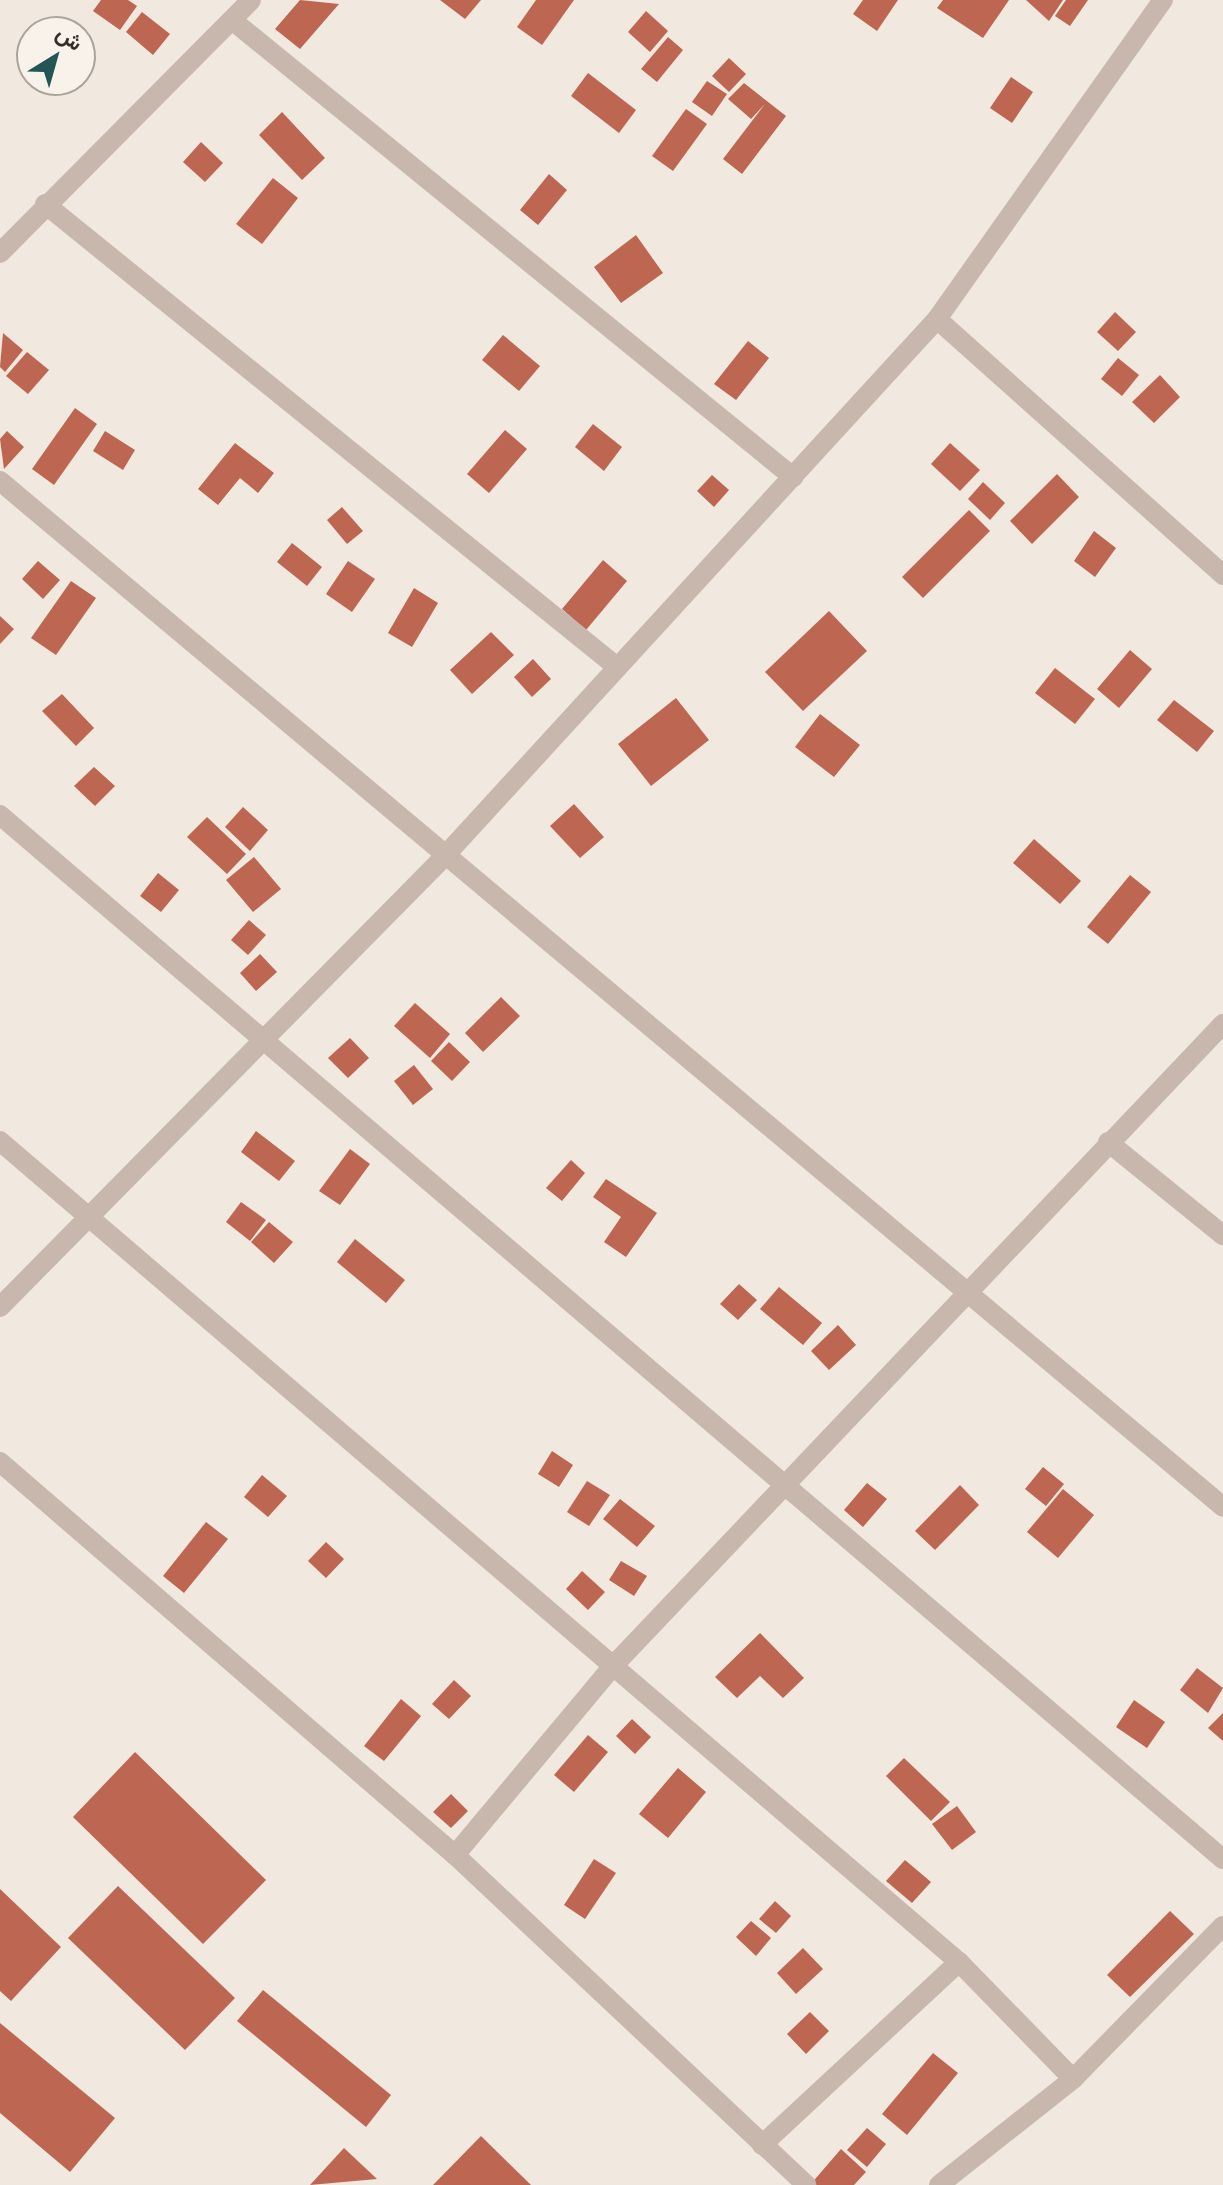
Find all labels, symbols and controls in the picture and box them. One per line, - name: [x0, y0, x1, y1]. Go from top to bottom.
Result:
- north arrow: [16, 16, 96, 96]
- text: ش: [52, 22, 86, 55]

